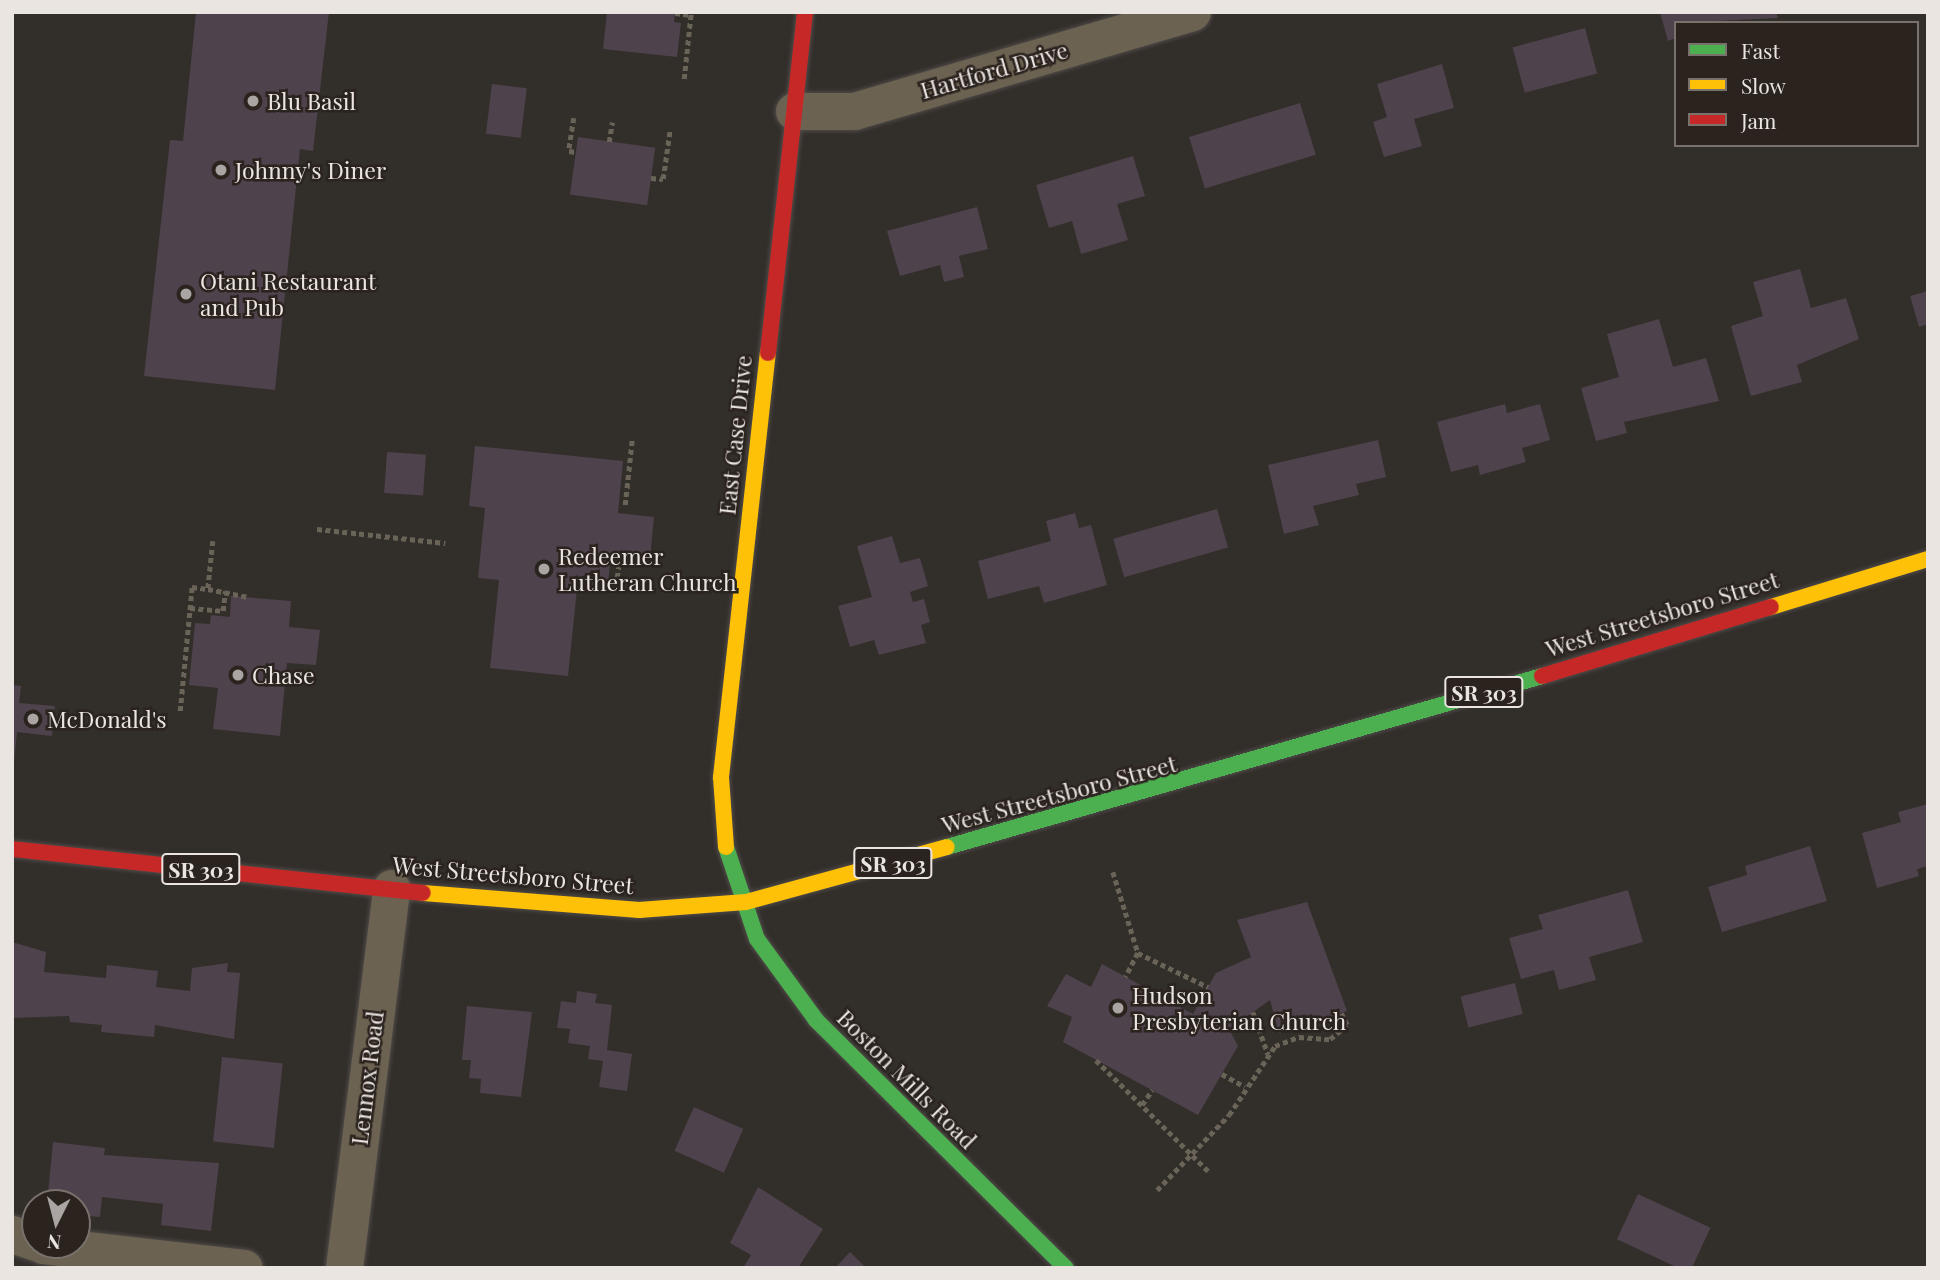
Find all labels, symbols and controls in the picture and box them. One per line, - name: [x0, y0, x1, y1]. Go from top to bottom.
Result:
- legend: [1674, 21, 1919, 147]
- street label: Hartford Drive: [917, 36, 1071, 104]
- text: Fast: [1741, 36, 1780, 64]
- text: Slow: [1741, 71, 1786, 99]
- place label: Blu Basil: [267, 87, 356, 115]
- marker: Blu Basil: [245, 93, 261, 109]
- text: Jam: [1741, 106, 1777, 134]
- place label: Johnny's Diner: [235, 156, 386, 184]
- marker: Johnny's Diner: [213, 162, 229, 178]
- place label: Otani Restaurant and Pub: [200, 267, 376, 321]
- marker: Otani Restaurant and Pub: [178, 286, 194, 302]
- street label: East Case Drive: [713, 354, 757, 516]
- place label: Redeemer Lutheran Church: [558, 542, 737, 596]
- marker: Redeemer Lutheran Church: [536, 561, 552, 577]
- street label: West Streetsboro Street: [1542, 565, 1782, 663]
- place label: Chase: [252, 661, 315, 689]
- marker: Chase: [230, 667, 246, 683]
- road number: SR 303: [1444, 674, 1524, 710]
- place label: McDonald's: [47, 705, 167, 733]
- marker: McDonald's: [25, 711, 41, 727]
- street label: West Streetsboro Street: [938, 749, 1180, 839]
- road number: SR 303: [853, 846, 933, 880]
- street label: West Streetsboro Street: [391, 851, 635, 899]
- road number: SR 303: [161, 852, 241, 886]
- place label: Hudson Presbyterian Church: [1132, 981, 1346, 1035]
- marker: Hudson Presbyterian Church: [1110, 1000, 1126, 1016]
- street label: Boston Mills Road: [832, 1004, 982, 1154]
- street label: Lennox Road: [345, 1009, 389, 1147]
- north arrow: [21, 1189, 91, 1259]
- text: N: [46, 1229, 62, 1257]

